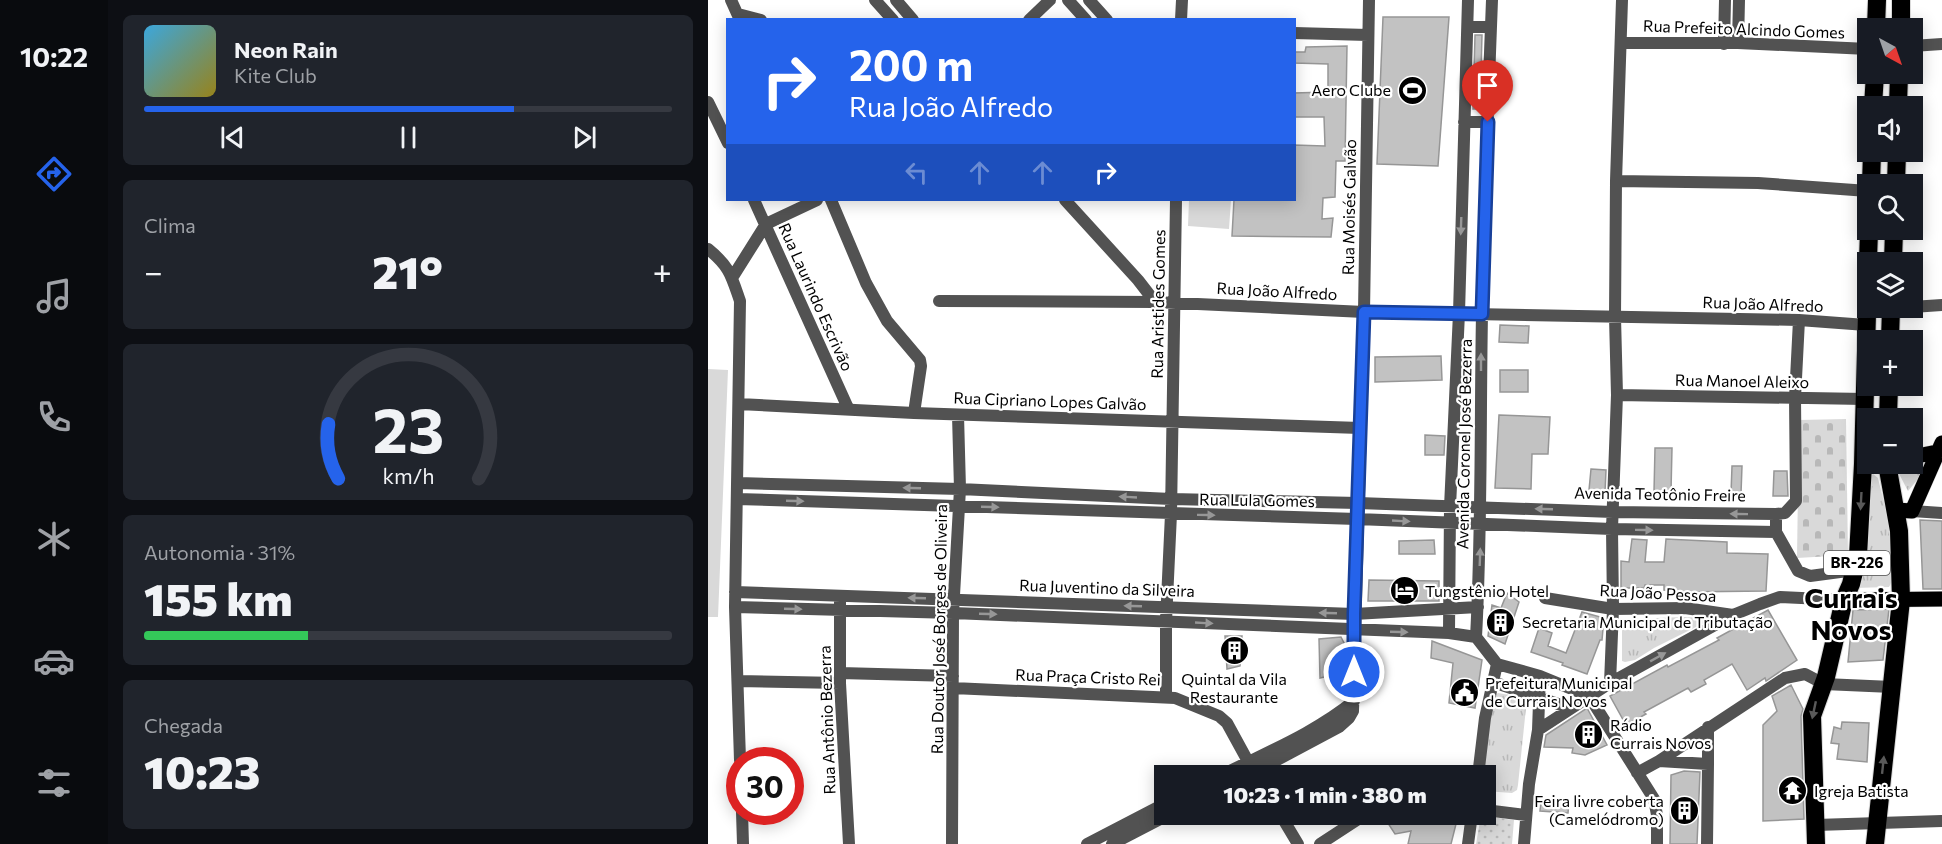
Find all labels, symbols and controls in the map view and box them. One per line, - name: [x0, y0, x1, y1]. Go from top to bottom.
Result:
- street label: Rua Prefeito Alcindo Gomes: [1643, 15, 1845, 42]
- north arrow: [1857, 18, 1923, 84]
- map controls: [1857, 18, 1923, 474]
- text: Neon Rain: [234, 36, 338, 63]
- text: 200 m: [849, 38, 973, 90]
- text: 10:22: [20, 40, 88, 73]
- icon: right: [750, 42, 828, 120]
- pin: [1462, 60, 1513, 122]
- text: Kite Club: [234, 63, 317, 87]
- icon: arrive: [1471, 69, 1504, 102]
- sports icon: Aero Clube: [1396, 74, 1428, 106]
- place label: Aero Clube: [1311, 80, 1391, 99]
- text: Rua João Alfredo: [849, 90, 1053, 123]
- button: sound: [1857, 96, 1923, 162]
- icon: previous: [216, 121, 249, 154]
- icon: pause: [392, 121, 425, 154]
- icon: next: [568, 121, 601, 154]
- street label: Rua Moisés Galvão: [1338, 139, 1359, 275]
- icon: directions: [33, 153, 75, 195]
- icon: left: [900, 156, 933, 189]
- icon: ahead: [963, 156, 996, 189]
- icon: ahead: [1026, 156, 1059, 189]
- icon: right: [1089, 156, 1122, 189]
- button: search: [1857, 174, 1923, 240]
- text: Clima: [144, 213, 196, 237]
- one-way arrow: [1457, 217, 1466, 236]
- street label: Rua Laurindo Escrivão: [775, 220, 858, 374]
- street label: Rua Aristides Gomes: [1147, 229, 1168, 379]
- text: 21°: [372, 243, 443, 298]
- text: −: [144, 250, 163, 291]
- text: +: [653, 250, 672, 291]
- button: layers: [1857, 252, 1923, 318]
- icon: music: [33, 275, 75, 317]
- street label: Rua João Alfredo: [1216, 278, 1338, 303]
- street label: Rua João Alfredo: [1702, 292, 1824, 315]
- button: +: [1857, 330, 1923, 396]
- street label: Avenida Coronel José Bezerra: [1452, 339, 1475, 549]
- one-way arrow: [1477, 353, 1486, 372]
- street label: Rua Manoel Aleixo: [1675, 370, 1809, 391]
- street label: Rua Cipriano Lopes Galvão: [953, 388, 1147, 413]
- text: 23: [372, 390, 444, 466]
- icon: phone: [33, 396, 75, 438]
- button: −: [1857, 408, 1923, 474]
- text: km/h: [382, 462, 434, 488]
- one-way arrow: [903, 483, 922, 493]
- street label: Avenida Teotônio Freire: [1574, 483, 1746, 504]
- street label: Rua Lula Gomes: [1199, 489, 1315, 510]
- one-way arrow: [1857, 492, 1866, 511]
- one-way arrow: [1119, 493, 1138, 502]
- one-way arrow: [786, 496, 805, 506]
- one-way arrow: [981, 502, 1000, 512]
- street label: Rua Doutor José Borges de Oliveira: [927, 504, 950, 754]
- one-way arrow: [1534, 505, 1553, 514]
- one-way arrow: [1729, 509, 1748, 519]
- one-way arrow: [1196, 510, 1215, 520]
- one-way arrow: [1391, 517, 1410, 526]
- icon: climate: [33, 518, 75, 560]
- one-way arrow: [1635, 525, 1654, 535]
- text: Autonomia · 31%: [144, 540, 295, 564]
- one-way arrow: [1475, 548, 1484, 567]
- road number: BR-226: [1824, 551, 1890, 575]
- text: 155 km: [144, 570, 292, 625]
- street label: Rua Juventino da Silveira: [1019, 575, 1195, 600]
- hotel icon: Tungstênio Hotel: [1388, 575, 1420, 607]
- street label: Rua João Pessoa: [1599, 580, 1717, 605]
- district label: Currais Novos: [1804, 580, 1898, 646]
- place label: Tungstênio Hotel: [1425, 581, 1549, 600]
- one-way arrow: [908, 593, 927, 602]
- one-way arrow: [1124, 601, 1143, 610]
- one-way arrow: [784, 604, 803, 613]
- building icon: Secretaria Municipal de Tributação: [1485, 606, 1517, 638]
- one-way arrow: [1318, 609, 1337, 618]
- one-way arrow: [979, 610, 998, 619]
- place label: Secretaria Municipal de Tributação: [1522, 612, 1773, 631]
- one-way arrow: [1195, 619, 1214, 628]
- one-way arrow: [1389, 627, 1408, 636]
- building icon: Quintal da Vila Restaurante: [1218, 635, 1250, 667]
- icon: car: [33, 640, 75, 682]
- position arrow: [1322, 640, 1386, 704]
- street label: Rua Antônio Bezerra: [814, 645, 839, 795]
- one-way arrow: [1650, 652, 1667, 662]
- street label: Rua Praça Cristo Rei: [1015, 664, 1161, 689]
- place label: Quintal da Vila Restaurante: [1181, 669, 1287, 706]
- place label: Prefeitura Municipal de Currais Novos: [1485, 673, 1633, 710]
- public building icon: Prefeitura Municipal de Currais Novos: [1448, 676, 1480, 708]
- one-way arrow: [1809, 701, 1818, 720]
- text: Chegada: [144, 713, 223, 737]
- place label: Rádio Currais Novos: [1610, 715, 1711, 752]
- building icon: Rádio Currais Novos: [1573, 718, 1605, 750]
- text: 10:23: [144, 743, 260, 798]
- speed limit sign: 30: [726, 747, 804, 825]
- one-way arrow: [1878, 755, 1888, 774]
- icon: filters: [33, 762, 75, 804]
- temple icon: Igreja Batista: [1777, 775, 1809, 807]
- text: 10:23 · 1 min · 380 m: [1223, 781, 1427, 808]
- place label: Igreja Batista: [1814, 781, 1909, 800]
- place label: Feira livre coberta (Camelódromo): [1534, 791, 1664, 828]
- building icon: Feira livre coberta (Camelódromo): [1669, 794, 1701, 826]

